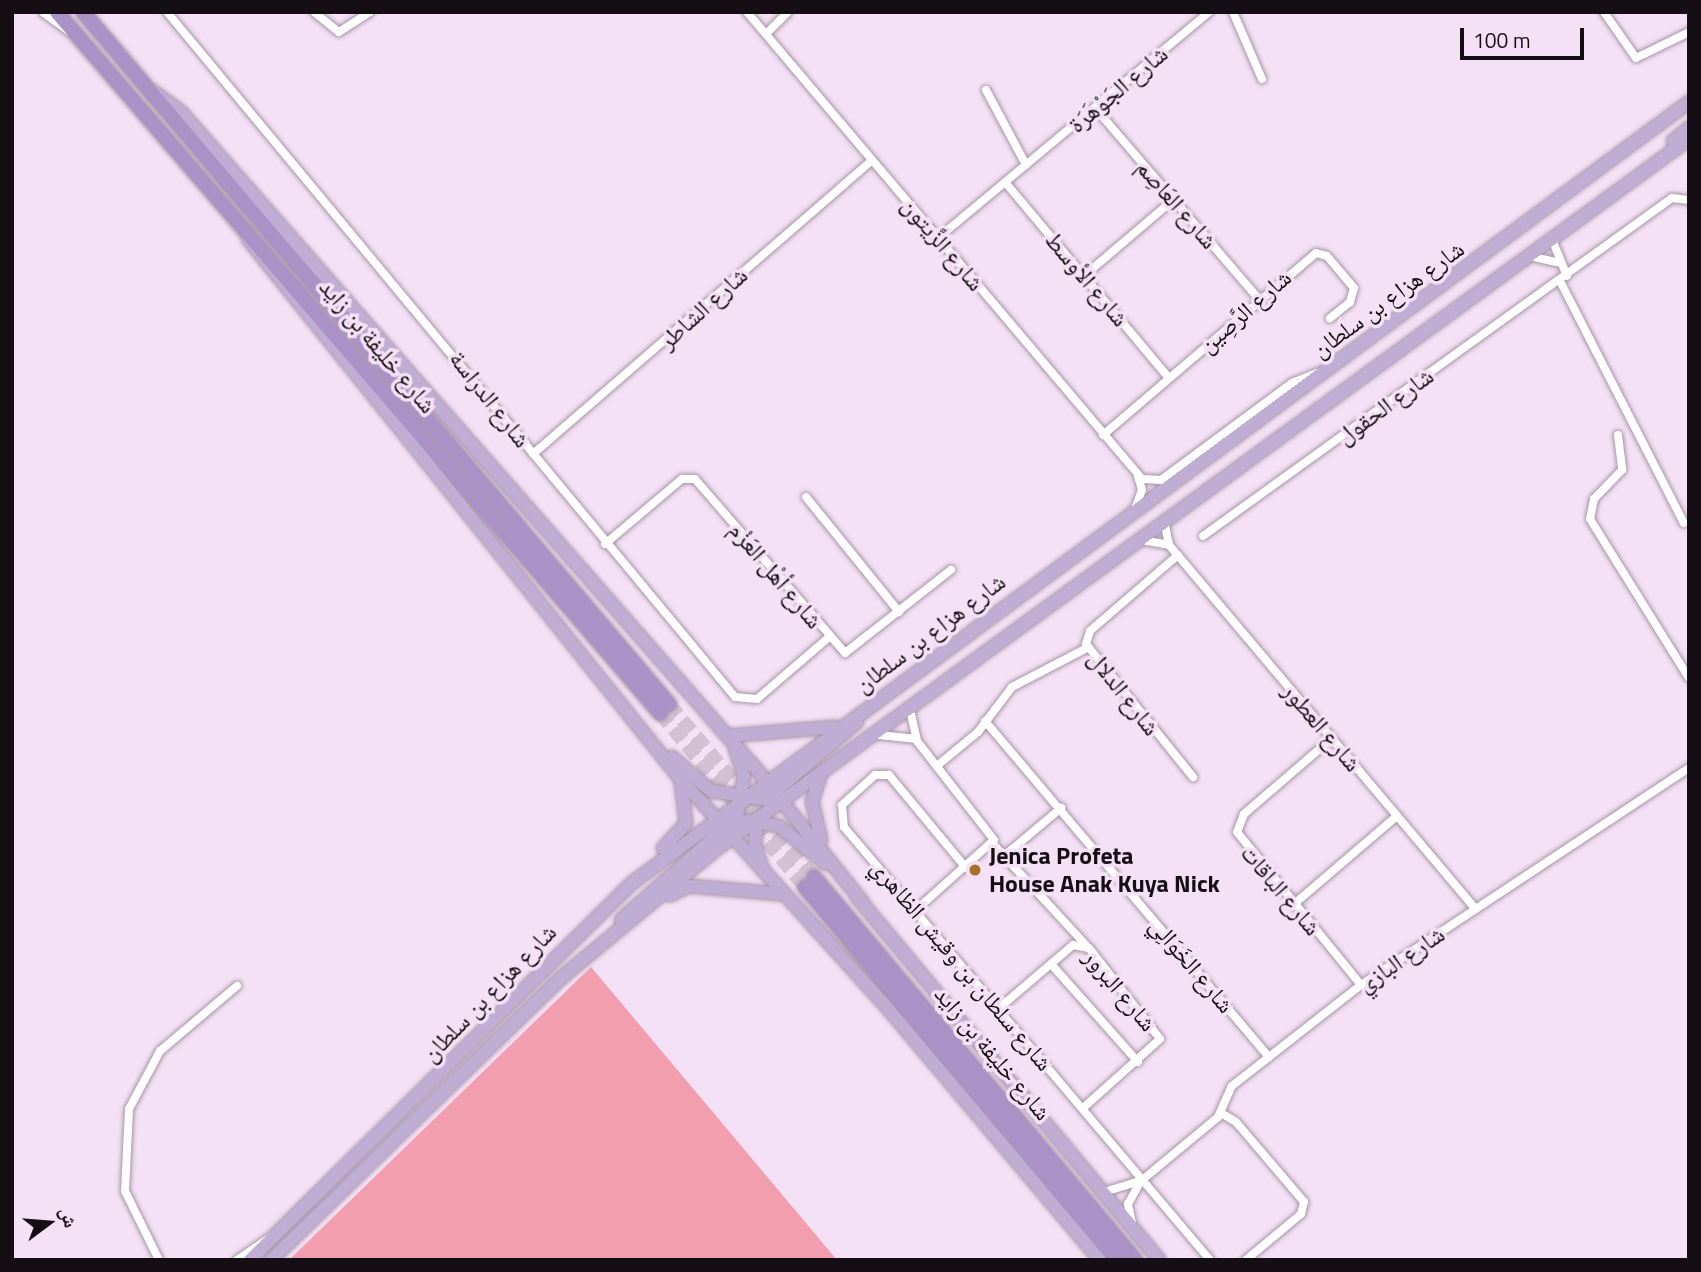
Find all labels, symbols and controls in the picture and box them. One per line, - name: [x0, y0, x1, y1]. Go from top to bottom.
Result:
- scale bar: [1463, 14, 1587, 58]
- text: 100 m: [1473, 24, 1530, 56]
- street label: شارع الجَوْهَرَة: [1063, 39, 1173, 139]
- street label: شارع العَاصِم: [1130, 153, 1224, 255]
- street label: شارع الزَّيتون: [895, 191, 991, 297]
- street label: شارع الأوسط: [1039, 226, 1135, 332]
- street label: شارع هزاع بن سلطان: [1306, 234, 1470, 364]
- street label: شارع الشاطر: [653, 261, 753, 355]
- street label: شارع الرَّصِين: [1193, 263, 1297, 359]
- street label: شارع خليفة بن زايد: [313, 273, 443, 419]
- street label: شارع الدراسة: [443, 345, 537, 453]
- street label: شارع الحقول: [1331, 361, 1439, 451]
- street label: شارع أهْل العَزْم: [723, 516, 829, 634]
- street label: شارع هزاع بن سلطان: [849, 567, 1011, 699]
- street label: شارع الدلال: [1082, 645, 1166, 741]
- street label: شارع العطور: [1277, 677, 1367, 777]
- street label: شارع الباقات: [1235, 839, 1327, 941]
- place label: Jenica Profeta House Anak Kuya Nick: [989, 842, 1220, 898]
- street label: شارع سلطان بن وقيش الظاهري: [865, 853, 1059, 1077]
- marker: Jenica Profeta House Anak Kuya Nick: [967, 862, 983, 878]
- street label: شارع الخَوَالِي: [1144, 911, 1240, 1019]
- street label: شارع هزاع بن سلطان: [416, 918, 562, 1068]
- street label: شارع البازي: [1352, 919, 1450, 999]
- street label: شارع البرور: [1077, 943, 1163, 1037]
- street label: شارع خليفة بن زايد: [928, 980, 1058, 1126]
- north arrow: [14, 1188, 84, 1258]
- text: ش: [53, 1203, 86, 1231]

